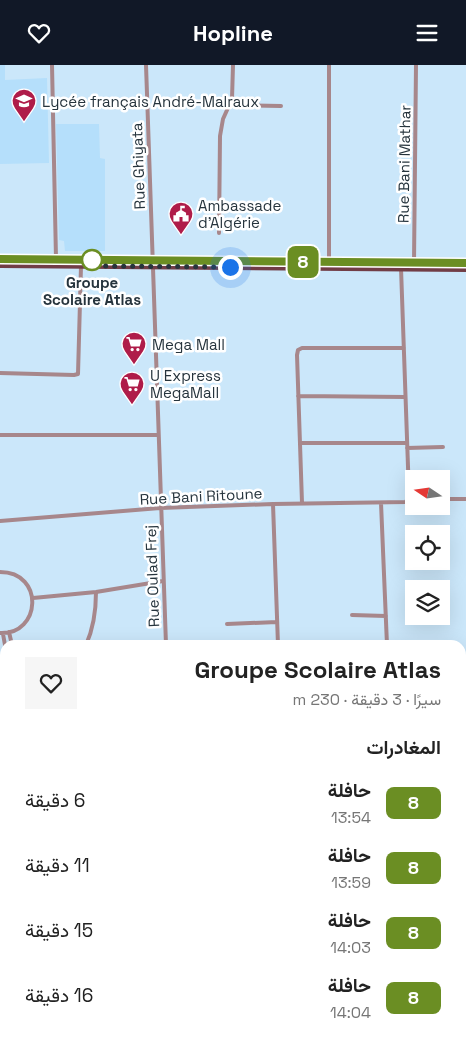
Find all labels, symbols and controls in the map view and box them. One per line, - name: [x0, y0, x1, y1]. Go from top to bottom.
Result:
- icon: heart: [25, 19, 53, 47]
- text: Hopline: [193, 19, 273, 47]
- icon: menu: [413, 19, 441, 47]
- school or university icon: Lycée français André-Malraux: [11, 88, 37, 122]
- place label: Lycée français André-Malraux: [42, 92, 259, 111]
- street label: Rue Bani Mathar: [393, 104, 415, 223]
- street label: Rue Ghiyata: [127, 122, 149, 210]
- place label: Ambassade d'Algérie: [198, 196, 281, 232]
- public building icon: Ambassade d'Algérie: [168, 201, 194, 235]
- line badge: 8: [287, 246, 319, 278]
- marker: Groupe Scolaire Atlas: [81, 249, 103, 271]
- text: 8: [298, 250, 308, 273]
- your location: [218, 255, 243, 280]
- place label: Groupe Scolaire Atlas: [43, 273, 141, 309]
- supermarket icon: Mega Mall: [121, 331, 147, 365]
- place label: Mega Mall: [152, 335, 225, 354]
- place label: U Express MegaMall: [150, 366, 221, 402]
- supermarket icon: U Express MegaMall: [119, 371, 145, 405]
- north arrow: [405, 470, 450, 515]
- map controls: [405, 470, 450, 625]
- street label: Rue Bani Ritoune: [139, 483, 263, 509]
- street label: Rue Oulad Frej: [141, 525, 163, 627]
- button: locate: [405, 525, 450, 570]
- button: layers: [405, 580, 450, 625]
- text: Groupe Scolaire Atlas: [194, 654, 441, 685]
- button: heart: [25, 657, 77, 709]
- text: سيرًا · 3 دقيقة · 230 m: [293, 689, 441, 710]
- text: المغادرات: [366, 735, 441, 760]
- text: حافلة: [328, 778, 371, 803]
- text: 6 دقيقة: [25, 788, 86, 813]
- text: 8: [408, 791, 419, 814]
- text: 13:54: [331, 807, 371, 828]
- text: حافلة: [328, 843, 371, 868]
- text: 11 دقيقة: [25, 853, 90, 878]
- text: 8: [408, 856, 419, 879]
- text: 13:59: [331, 872, 371, 893]
- text: حافلة: [328, 908, 371, 933]
- text: 15 دقيقة: [25, 918, 93, 943]
- text: 8: [408, 921, 419, 944]
- text: 14:03: [330, 937, 371, 958]
- text: حافلة: [328, 973, 371, 998]
- text: 16 دقيقة: [25, 983, 93, 1008]
- text: 8: [408, 986, 419, 1009]
- text: 14:04: [330, 1002, 371, 1023]

